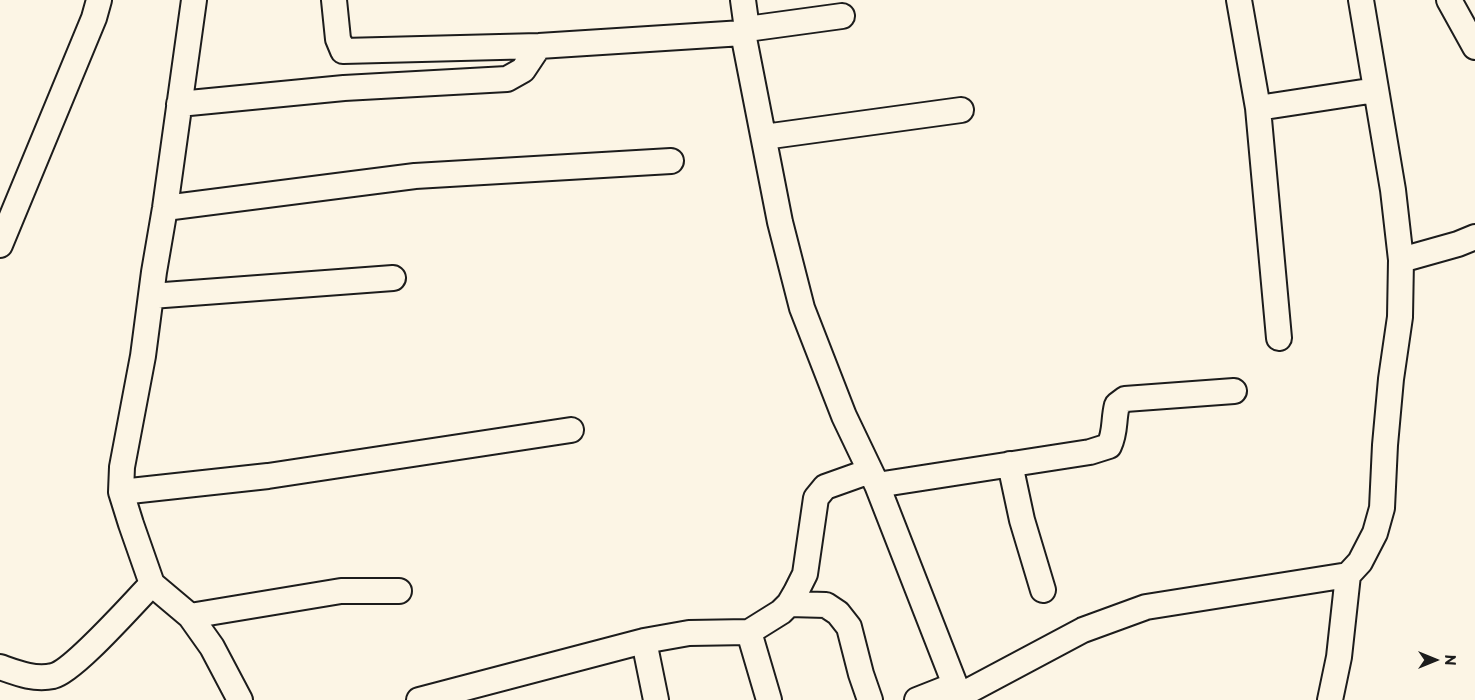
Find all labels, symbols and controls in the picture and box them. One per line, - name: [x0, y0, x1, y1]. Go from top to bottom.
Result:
- north arrow: [1410, 635, 1460, 685]
- text: N: [1440, 654, 1461, 666]

